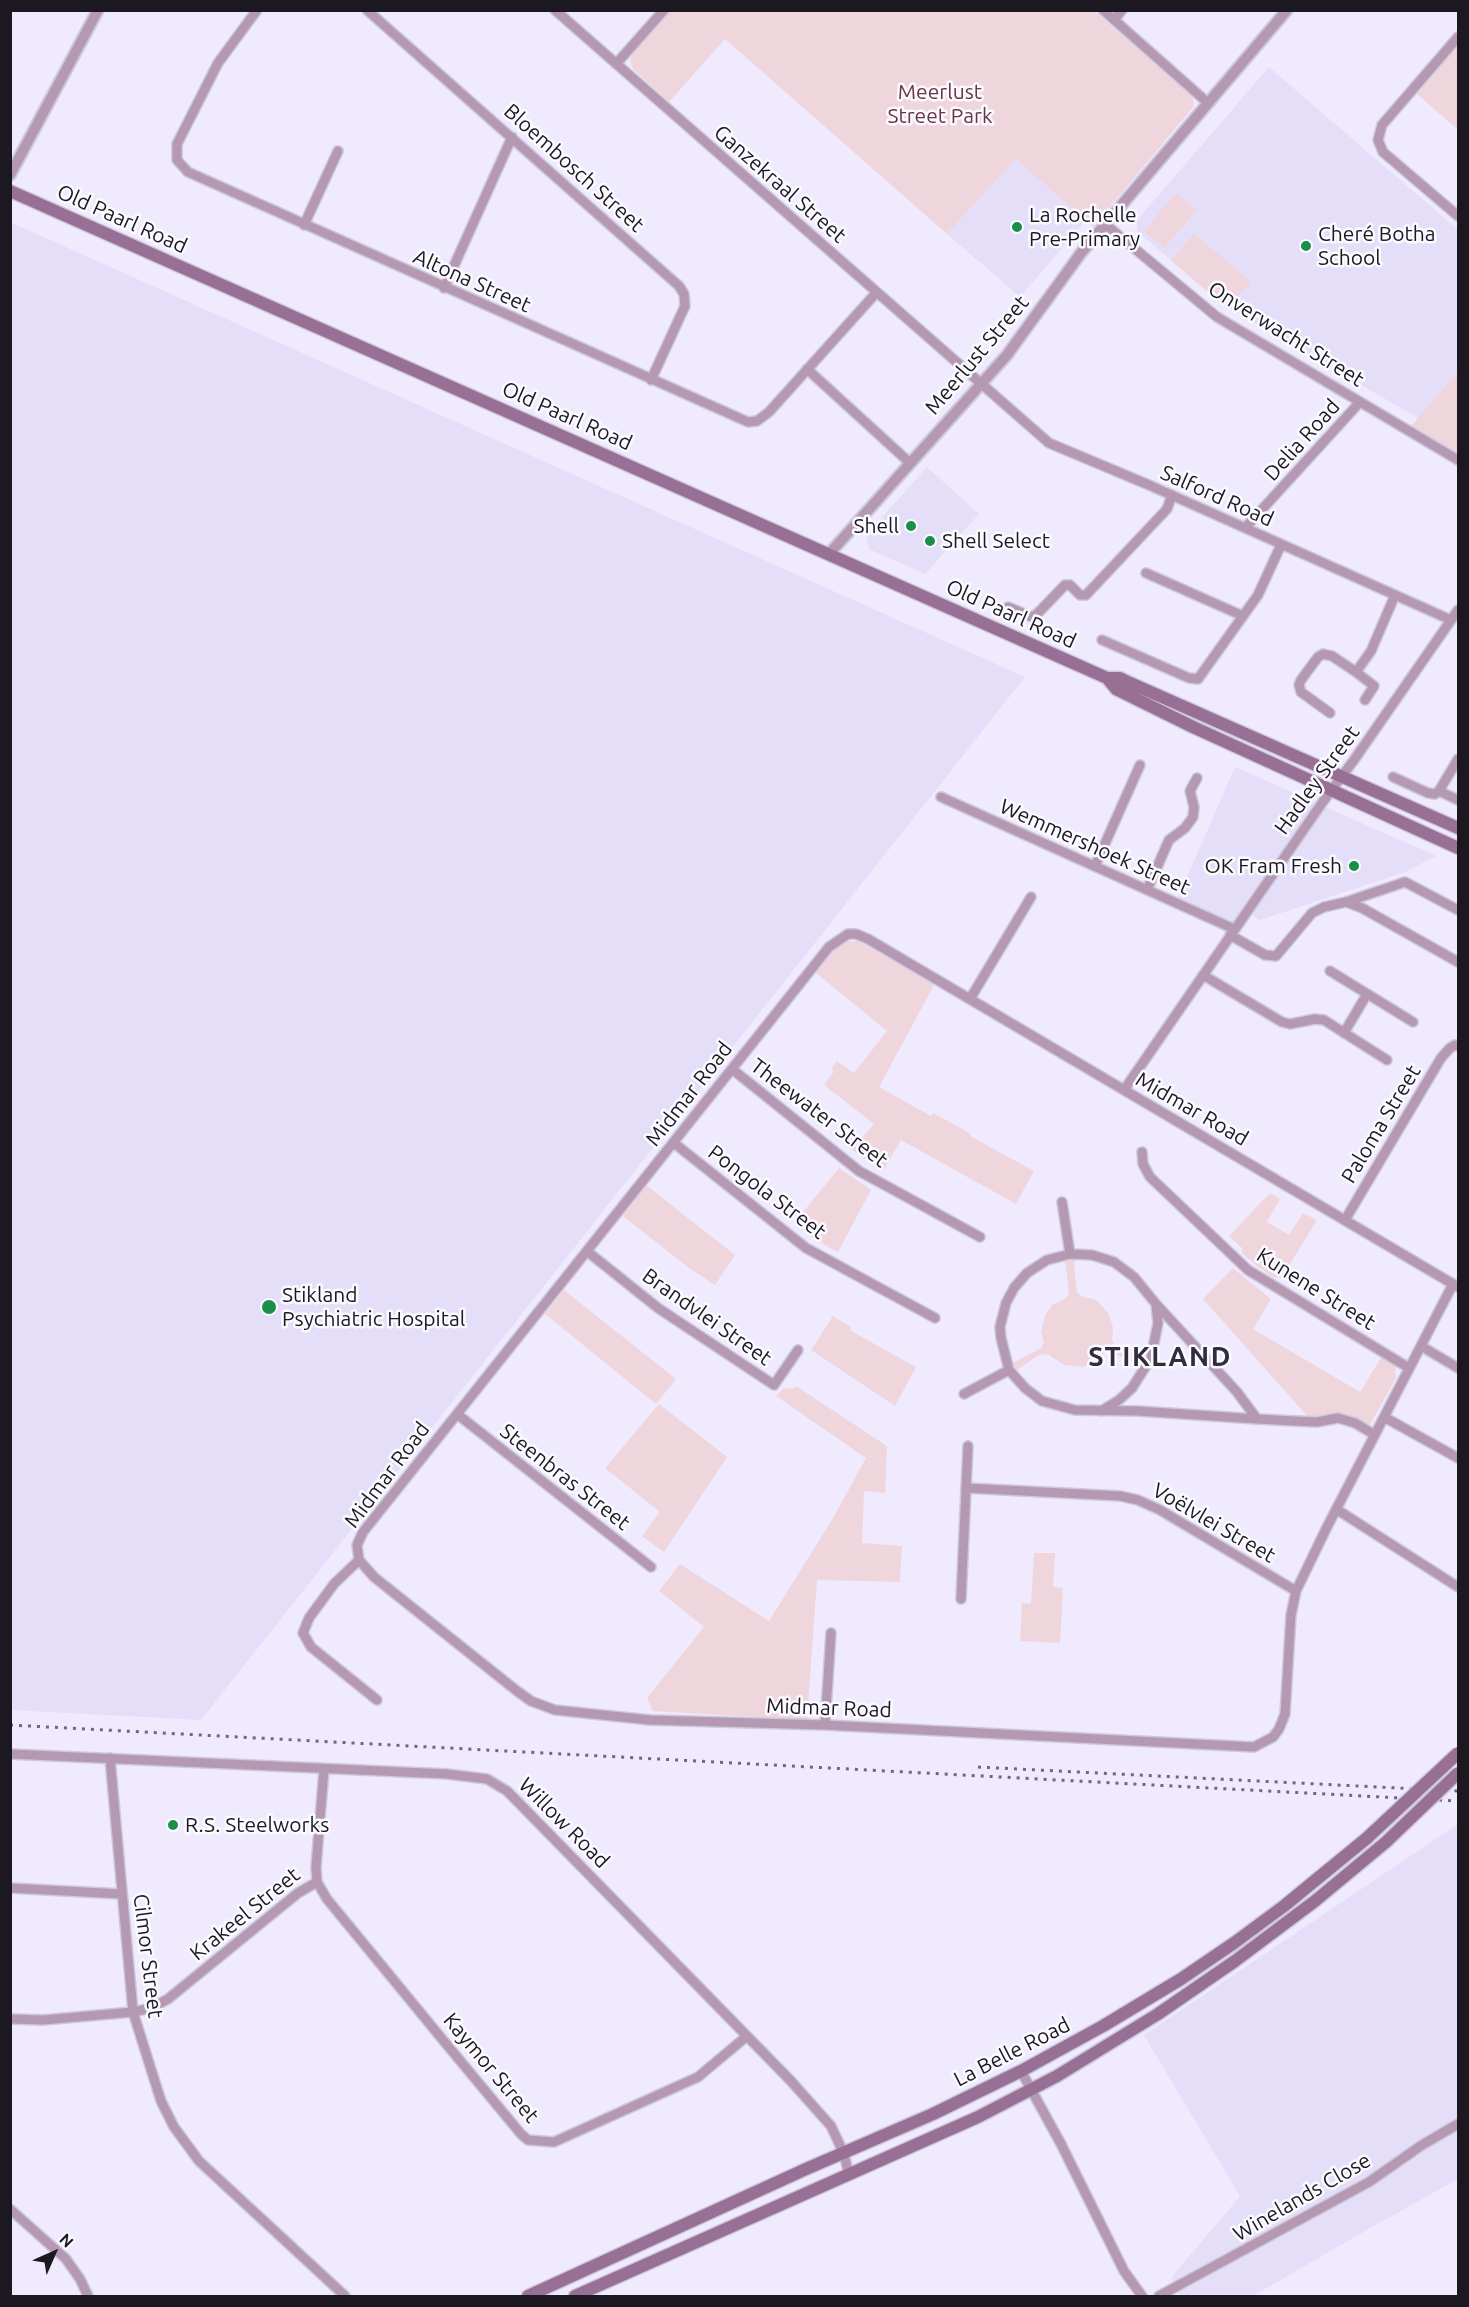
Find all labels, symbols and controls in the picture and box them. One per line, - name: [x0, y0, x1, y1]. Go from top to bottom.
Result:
- park label: Meerlust Street Park: [887, 79, 993, 129]
- street label: Bloembosch Street: [499, 99, 649, 237]
- street label: Ganzekraal Street: [709, 120, 851, 248]
- street label: Old Paarl Road: [53, 179, 191, 259]
- place label: La Rochelle Pre-Primary: [1029, 202, 1140, 252]
- marker: La Rochelle Pre-Primary: [1010, 220, 1024, 234]
- place label: Cheré Botha School: [1318, 221, 1435, 271]
- marker: Cheré Botha School: [1299, 239, 1313, 253]
- street label: Altona Street: [409, 244, 535, 318]
- street label: Onverwacht Street: [1203, 276, 1369, 392]
- street label: Meerlust Street: [920, 290, 1034, 420]
- street label: Old Paarl Road: [498, 376, 636, 456]
- street label: Delia Road: [1259, 394, 1345, 486]
- street label: Salford Road: [1157, 460, 1277, 532]
- place label: Shell: [853, 513, 899, 539]
- marker: Shell: [904, 519, 918, 533]
- place label: Shell Select: [942, 528, 1050, 554]
- marker: Shell Select: [923, 534, 937, 548]
- street label: Old Paarl Road: [942, 574, 1080, 654]
- street label: Hadley Street: [1269, 721, 1365, 839]
- street label: Wemmershoek Street: [996, 794, 1194, 900]
- place label: OK Fram Fresh: [1204, 853, 1342, 879]
- marker: OK Fram Fresh: [1347, 859, 1361, 873]
- street label: Midmar Road: [640, 1037, 738, 1151]
- street label: Theewater Street: [745, 1053, 893, 1173]
- street label: Paloma Street: [1336, 1060, 1426, 1188]
- street label: Midmar Road: [1131, 1067, 1253, 1151]
- street label: Pongola Street: [703, 1140, 831, 1244]
- street label: Kunene Street: [1252, 1242, 1380, 1336]
- street label: Brandvlei Street: [637, 1263, 777, 1371]
- place label: Stikland Psychiatric Hospital: [282, 1282, 465, 1332]
- marker: Stikland Psychiatric Hospital: [260, 1298, 278, 1316]
- district label: STIKLAND: [1088, 1341, 1232, 1373]
- street label: Midmar Road: [339, 1417, 435, 1533]
- street label: Steenbras Street: [495, 1418, 635, 1536]
- street label: Voëlvlei Street: [1148, 1478, 1280, 1568]
- street label: Midmar Road: [766, 1693, 892, 1723]
- street label: Willow Road: [513, 1772, 615, 1874]
- place label: R.S. Steelworks: [185, 1812, 329, 1838]
- marker: R.S. Steelworks: [166, 1818, 180, 1832]
- street label: Krakeel Street: [185, 1862, 305, 1966]
- street label: Cilmor Street: [128, 1892, 168, 2020]
- street label: Kaymor Street: [438, 2008, 544, 2128]
- street label: La Belle Road: [950, 2012, 1074, 2092]
- street label: Winelands Close: [1229, 2147, 1375, 2247]
- north arrow: [24, 2223, 84, 2283]
- text: N: [56, 2230, 77, 2251]

